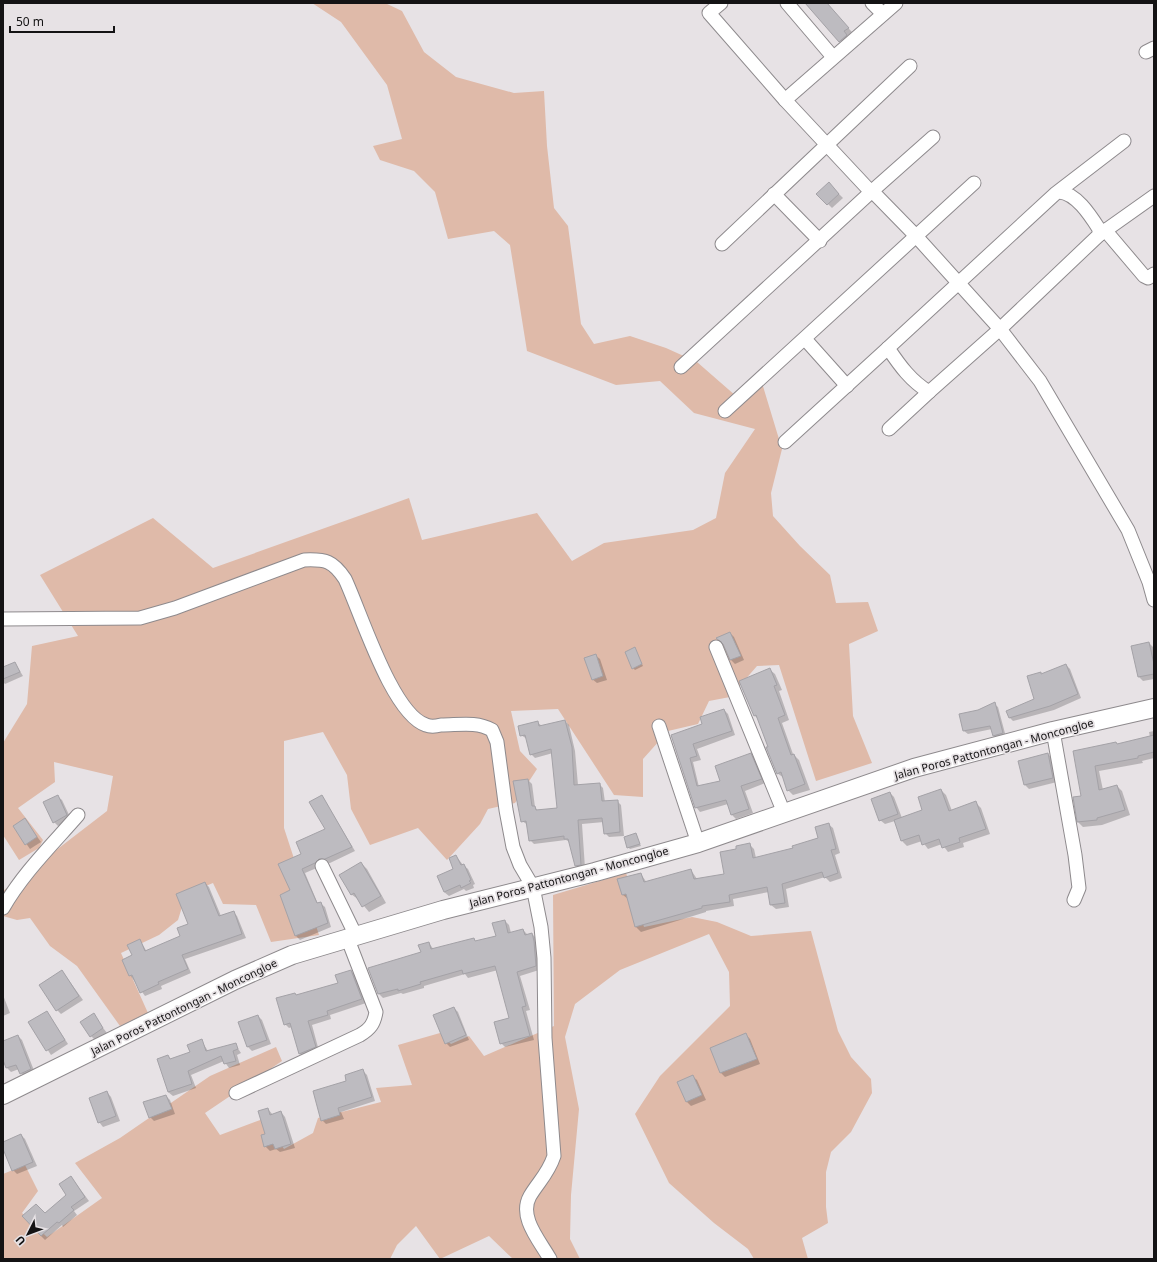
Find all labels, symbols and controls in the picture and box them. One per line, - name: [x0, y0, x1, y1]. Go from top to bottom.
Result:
- scale bar: [10, 8, 114, 34]
- text: 50 m: [16, 13, 44, 30]
- street label: Jalan Poros Pattontongan - Moncongloe: [892, 715, 1095, 783]
- street label: Jalan Poros Pattontongan - Moncongloe: [467, 843, 670, 911]
- street label: Jalan Poros Pattontongan - Moncongloe: [87, 955, 279, 1059]
- north arrow: [8, 1214, 48, 1254]
- text: U: [12, 1233, 29, 1249]

